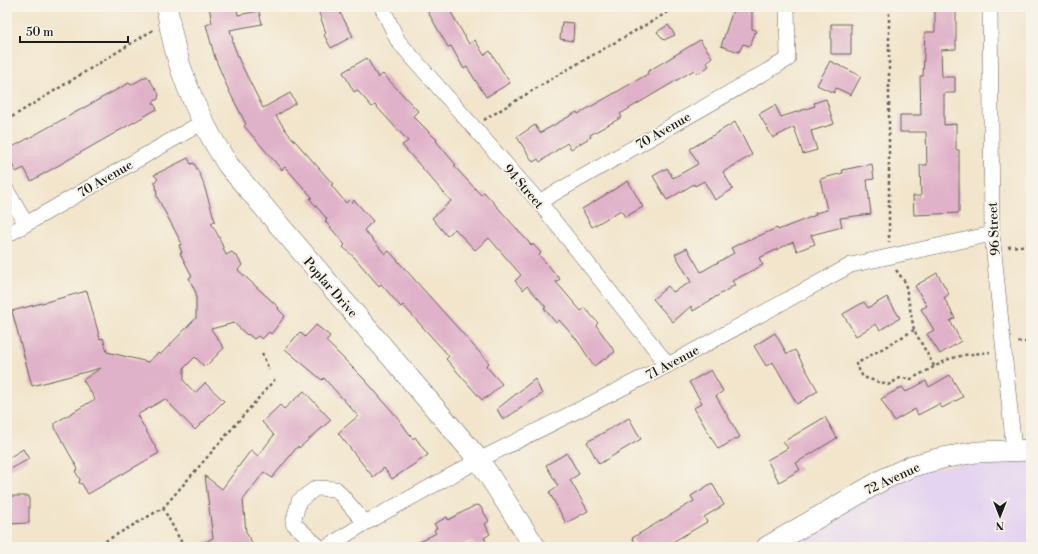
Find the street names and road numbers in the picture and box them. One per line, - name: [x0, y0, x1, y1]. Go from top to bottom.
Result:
- street label: 70 Avenue: [633, 109, 694, 153]
- street label: 70 Avenue: [75, 157, 136, 201]
- street label: 94 Street: [500, 161, 547, 212]
- street label: 96 Street: [985, 201, 1003, 256]
- street label: Poplar Drive: [300, 254, 361, 321]
- street label: 71 Avenue: [643, 342, 702, 384]
- street label: 72 Avenue: [862, 459, 923, 499]

